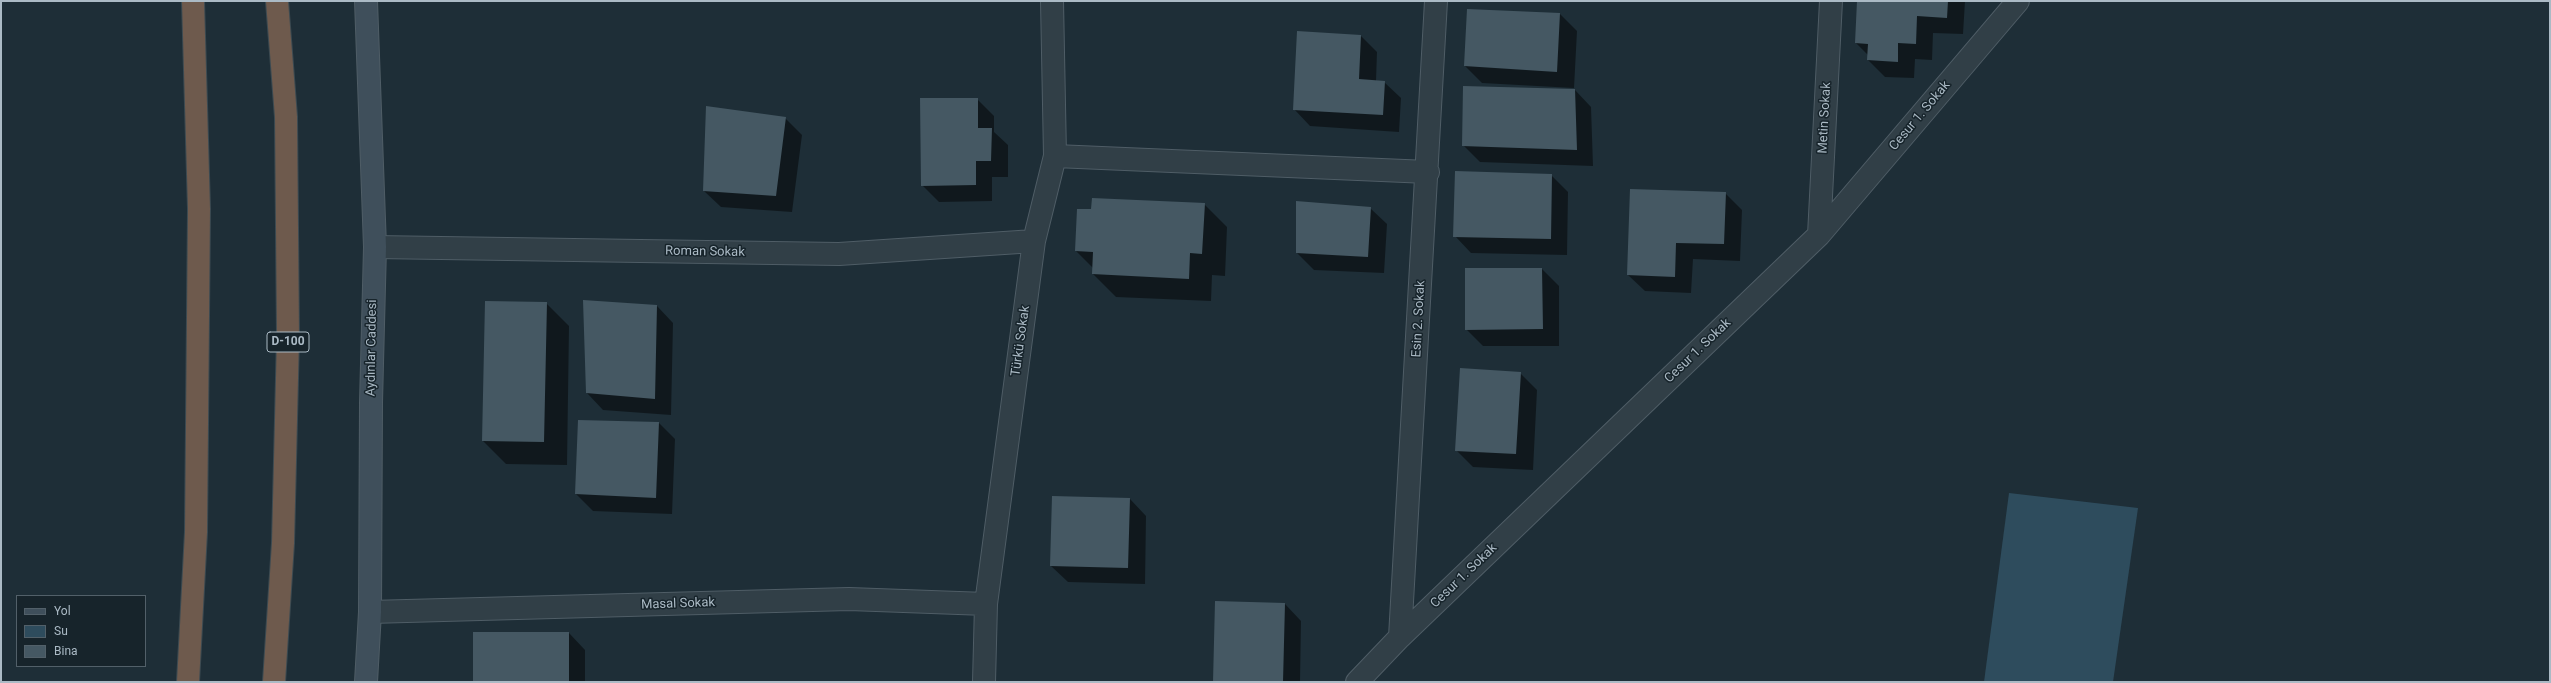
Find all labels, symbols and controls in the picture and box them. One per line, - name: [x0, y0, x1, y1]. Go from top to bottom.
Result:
- street label: Cesur 1. Sokak: [1886, 78, 1954, 154]
- street label: Metin Sokak: [1815, 82, 1835, 154]
- street label: Roman Sokak: [665, 244, 745, 260]
- street label: Esin 2. Sokak: [1409, 280, 1429, 358]
- street label: Aydınlar Caddesi: [363, 299, 381, 397]
- street label: Türkü Sokak: [1008, 305, 1034, 377]
- street label: Cesur 1. Sokak: [1662, 315, 1734, 387]
- road number: D-100: [267, 332, 309, 352]
- street label: Cesur 1. Sokak: [1428, 540, 1500, 612]
- legend: [16, 595, 146, 667]
- street label: Masal Sokak: [641, 595, 715, 613]
- text: Yol: [54, 604, 71, 618]
- text: Su: [54, 624, 68, 638]
- text: Bina: [54, 644, 78, 658]

